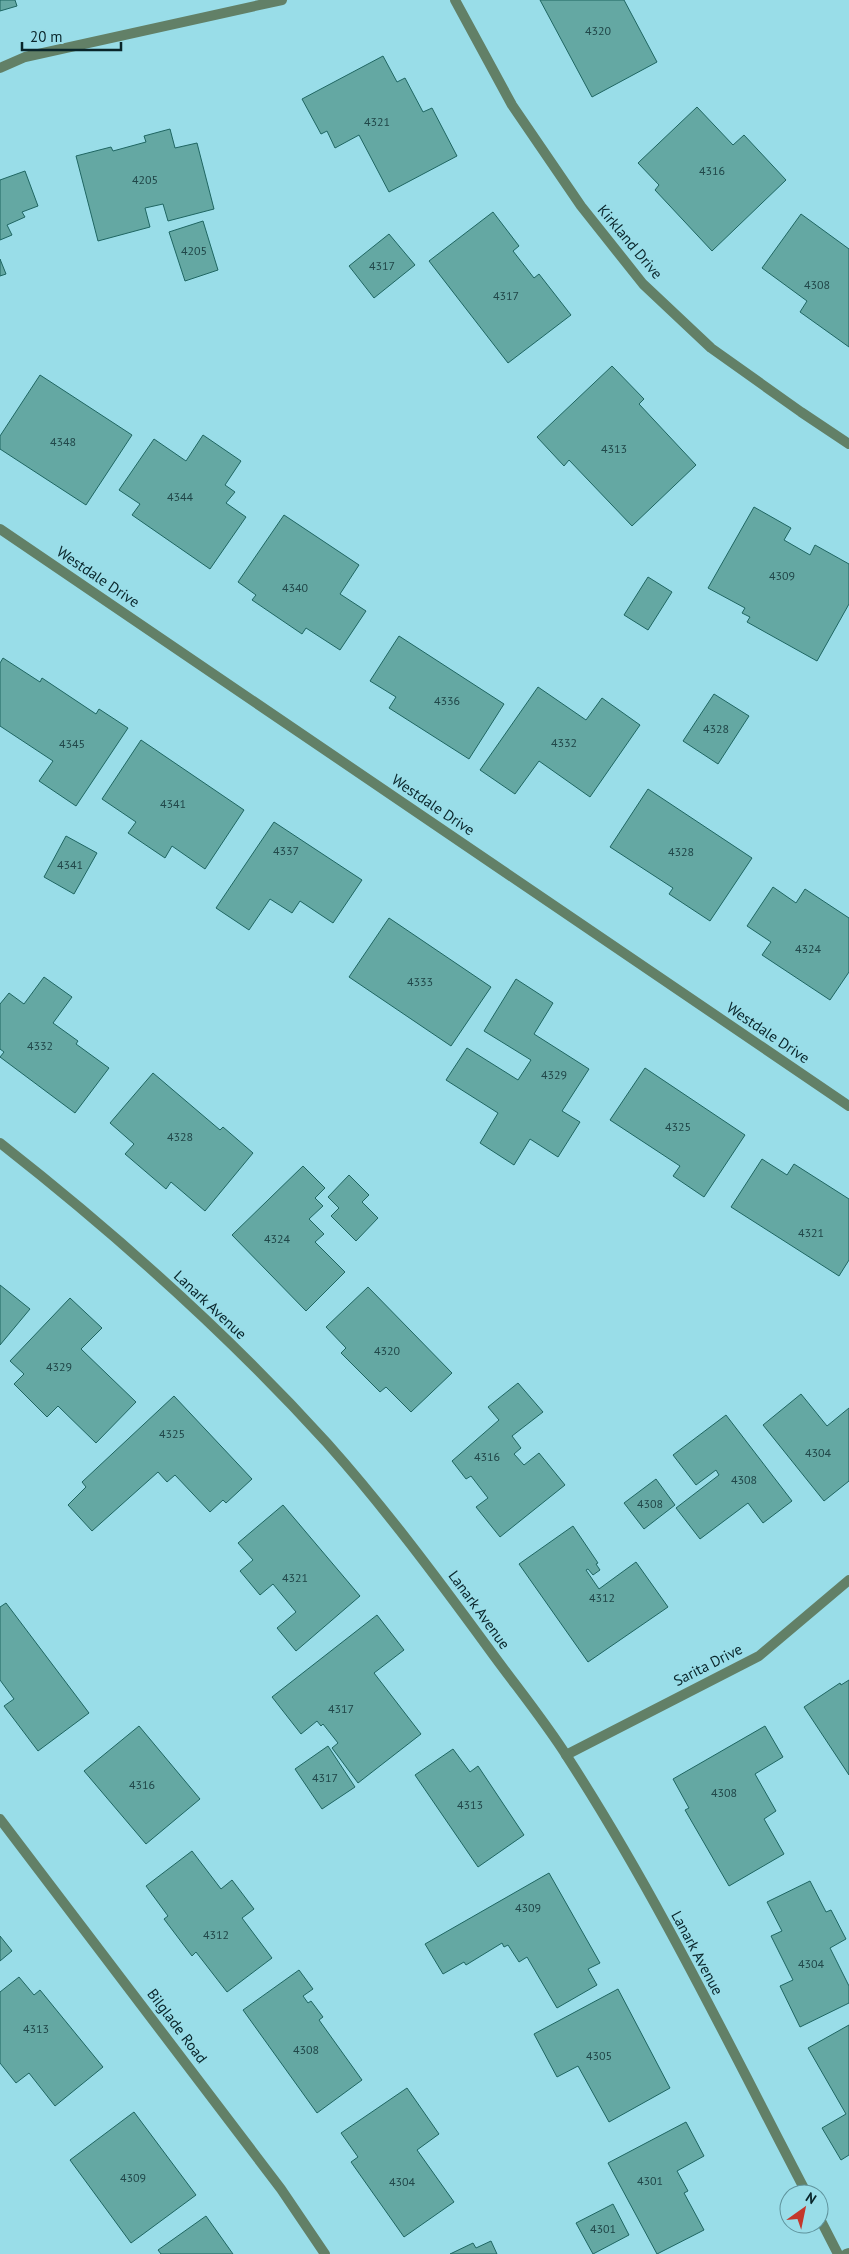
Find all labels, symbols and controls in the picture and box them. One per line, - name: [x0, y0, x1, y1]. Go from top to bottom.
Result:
- scale bar: [22, 20, 121, 52]
- house number: 4320: [585, 23, 612, 38]
- text: 20 m: [30, 27, 63, 46]
- house number: 4321: [364, 114, 390, 129]
- house number: 4316: [699, 163, 725, 178]
- house number: 4205: [132, 172, 158, 187]
- street label: Kirkland Drive: [594, 201, 667, 283]
- house number: 4205: [181, 243, 207, 258]
- house number: 4317: [369, 258, 395, 273]
- house number: 4308: [804, 277, 830, 292]
- house number: 4317: [493, 288, 519, 303]
- house number: 4348: [50, 434, 76, 449]
- house number: 4313: [601, 441, 627, 456]
- house number: 4344: [167, 489, 194, 504]
- street label: Westdale Drive: [53, 542, 143, 611]
- house number: 4309: [769, 568, 795, 583]
- house number: 4340: [282, 580, 309, 595]
- house number: 4336: [434, 693, 460, 708]
- house number: 4328: [703, 721, 729, 736]
- house number: 4332: [551, 735, 577, 750]
- house number: 4345: [59, 736, 85, 751]
- street label: Westdale Drive: [388, 770, 478, 839]
- house number: 4341: [160, 796, 186, 811]
- house number: 4337: [273, 843, 299, 858]
- house number: 4328: [668, 844, 694, 859]
- house number: 4341: [57, 857, 83, 872]
- house number: 4324: [795, 941, 822, 956]
- house number: 4333: [407, 974, 433, 989]
- street label: Westdale Drive: [723, 998, 813, 1067]
- house number: 4332: [27, 1038, 53, 1053]
- house number: 4329: [541, 1067, 567, 1082]
- house number: 4325: [665, 1119, 691, 1134]
- house number: 4328: [167, 1129, 193, 1144]
- house number: 4321: [798, 1225, 824, 1240]
- house number: 4324: [264, 1231, 291, 1246]
- street label: Lanark Avenue: [170, 1266, 251, 1343]
- house number: 4320: [374, 1343, 401, 1358]
- house number: 4329: [46, 1359, 72, 1374]
- house number: 4325: [159, 1426, 185, 1441]
- house number: 4304: [805, 1445, 832, 1460]
- house number: 4316: [474, 1449, 500, 1464]
- house number: 4308: [731, 1472, 757, 1487]
- house number: 4308: [637, 1496, 663, 1511]
- street label: Lanark Avenue: [444, 1567, 514, 1653]
- house number: 4321: [282, 1570, 308, 1585]
- house number: 4312: [589, 1590, 615, 1605]
- street label: Sarita Drive: [670, 1639, 745, 1690]
- house number: 4317: [328, 1701, 354, 1716]
- house number: 4317: [312, 1770, 338, 1785]
- house number: 4316: [129, 1777, 155, 1792]
- house number: 4308: [711, 1785, 737, 1800]
- house number: 4313: [457, 1797, 483, 1812]
- house number: 4309: [515, 1900, 541, 1915]
- street label: Lanark Avenue: [667, 1907, 728, 1998]
- house number: 4312: [203, 1927, 229, 1942]
- house number: 4304: [798, 1956, 825, 1971]
- street label: Bilglade Road: [143, 1985, 212, 2067]
- house number: 4313: [23, 2021, 49, 2036]
- house number: 4308: [293, 2042, 319, 2057]
- house number: 4305: [586, 2048, 612, 2063]
- house number: 4309: [120, 2170, 146, 2185]
- house number: 4301: [637, 2173, 663, 2188]
- house number: 4304: [389, 2174, 416, 2189]
- north arrow: [779, 2184, 829, 2234]
- text: N: [802, 2188, 820, 2208]
- house number: 4301: [590, 2221, 616, 2236]

